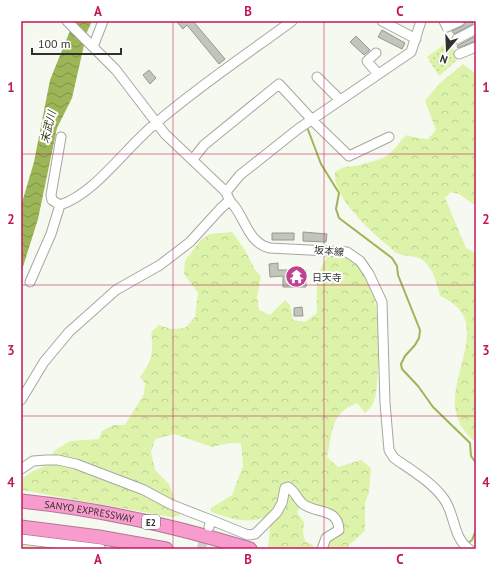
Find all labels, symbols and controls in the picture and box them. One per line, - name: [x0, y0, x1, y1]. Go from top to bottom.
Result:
- text: A: [94, 3, 102, 20]
- text: B: [244, 3, 252, 20]
- text: C: [396, 3, 404, 20]
- scale bar: [32, 30, 121, 56]
- north arrow: [427, 30, 467, 70]
- text: 100 m: [38, 36, 71, 51]
- text: N: [438, 52, 449, 67]
- text: 1: [7, 79, 15, 96]
- text: 1: [482, 79, 490, 96]
- water label: 末武川: [37, 108, 59, 145]
- text: 2: [7, 211, 15, 228]
- text: 2: [482, 211, 490, 228]
- street label: 坂本線: [313, 243, 345, 259]
- temple icon: 日天寺: [283, 264, 309, 290]
- place label: 日天寺: [312, 271, 342, 284]
- text: 3: [7, 342, 15, 359]
- text: 3: [482, 342, 490, 359]
- text: 4: [7, 474, 15, 491]
- text: 4: [482, 474, 490, 491]
- street label: SANYO EXPRESSWAY: [44, 497, 136, 525]
- road number: E2: [142, 515, 160, 529]
- text: A: [94, 551, 102, 568]
- text: B: [244, 551, 252, 568]
- text: C: [396, 551, 404, 568]

